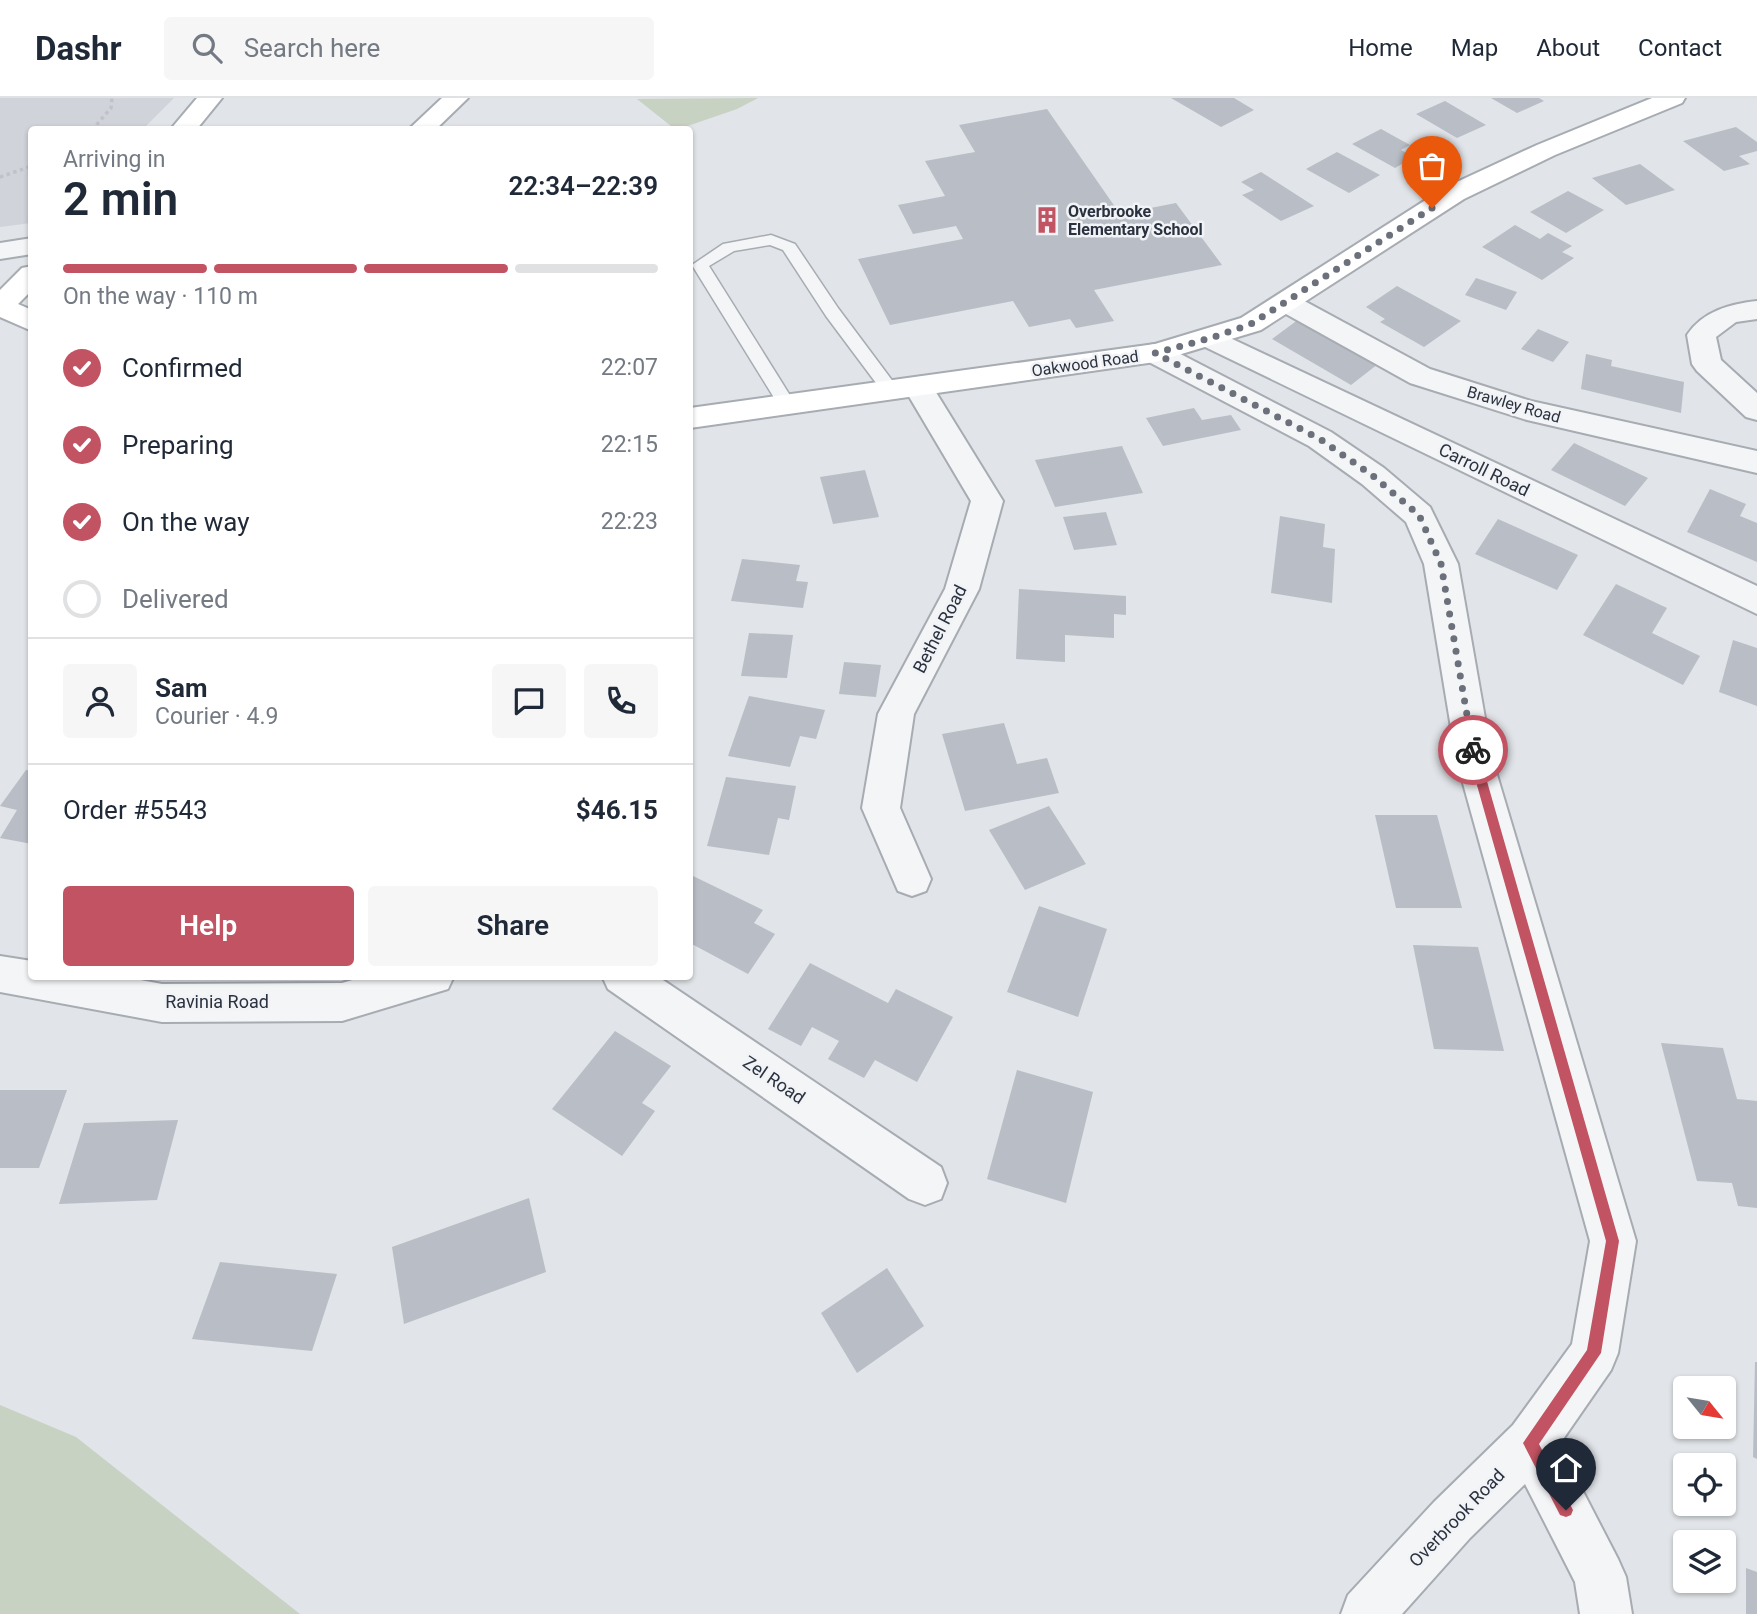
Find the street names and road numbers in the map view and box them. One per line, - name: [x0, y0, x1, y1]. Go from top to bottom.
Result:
- street label: Oakwood Road: [1030, 347, 1140, 380]
- street label: Brawley Road: [1465, 382, 1563, 427]
- street label: Carroll Road: [1435, 439, 1533, 501]
- street label: Bethel Road: [908, 581, 971, 676]
- street label: Ravinia Road: [165, 991, 269, 1012]
- street label: Zel Road: [739, 1051, 809, 1108]
- street label: Overbrook Road: [1405, 1464, 1509, 1571]

